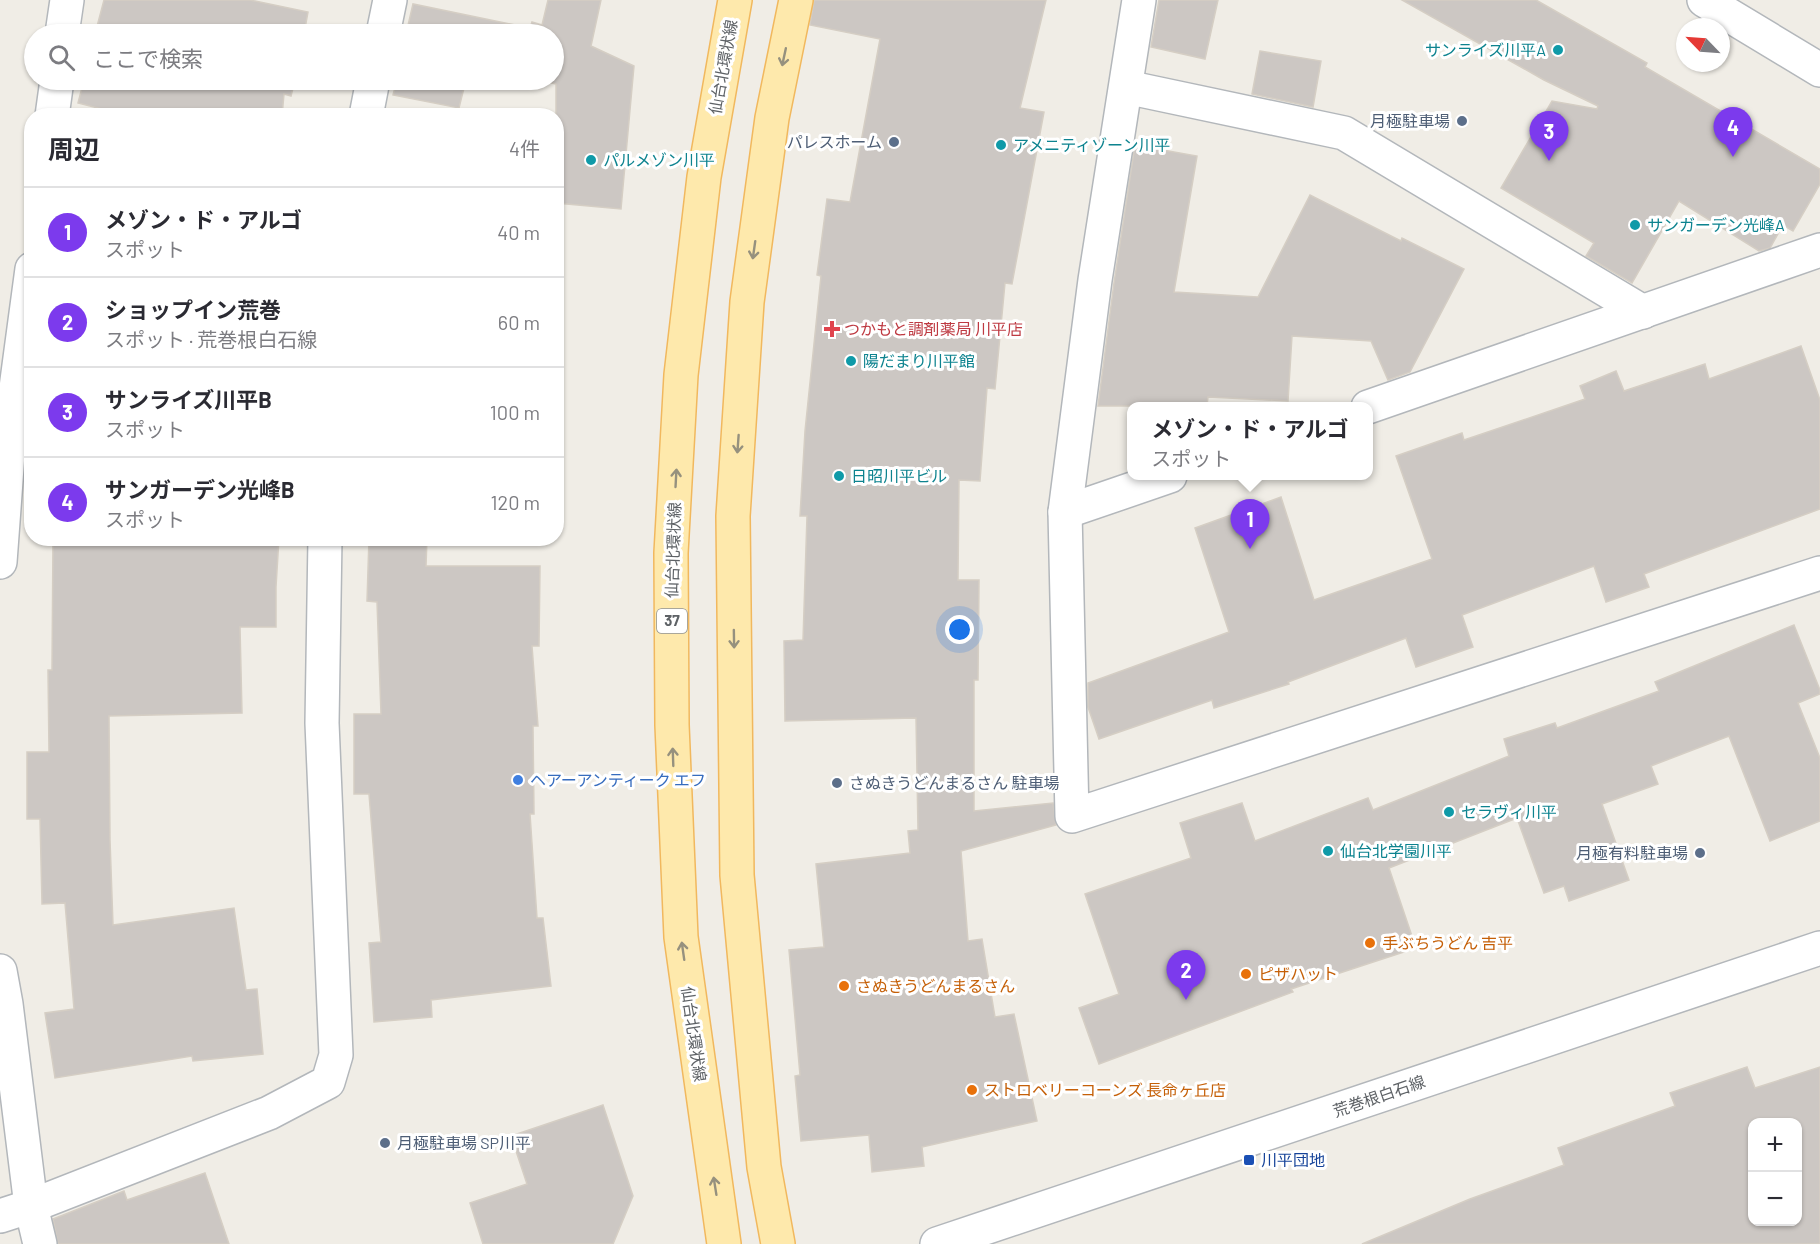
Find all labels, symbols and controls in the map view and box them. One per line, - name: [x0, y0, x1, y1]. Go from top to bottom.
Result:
- street label: 仙台北環状線: [705, 18, 740, 116]
- north arrow: [1676, 18, 1730, 72]
- search box: [24, 24, 564, 90]
- place label: サンライズ川平A: [1425, 40, 1546, 59]
- icon: search: [45, 41, 78, 74]
- marker: サンライズ川平A: [1551, 43, 1565, 57]
- text: ここで検索: [93, 45, 203, 71]
- one-way arrow: [778, 47, 789, 67]
- pin: 4: [1714, 108, 1752, 157]
- place label: 月極駐車場: [1370, 111, 1450, 130]
- pin: 3: [1530, 112, 1568, 161]
- marker: 月極駐車場: [1455, 114, 1469, 128]
- place label: パレスホーム: [786, 132, 882, 151]
- text: 周辺: [48, 133, 100, 164]
- marker: パレスホーム: [887, 135, 901, 149]
- place label: アメニティゾーン川平: [1013, 135, 1170, 154]
- text: 4件: [509, 136, 540, 160]
- marker: アメニティゾーン川平: [994, 138, 1008, 152]
- place label: パルメゾン川平: [603, 150, 715, 169]
- marker: パルメゾン川平: [584, 153, 598, 167]
- text: メゾン・ド・アルゴ: [105, 206, 302, 232]
- place label: サンガーデン光峰A: [1647, 215, 1785, 234]
- marker: サンガーデン光峰A: [1628, 218, 1642, 232]
- text: 1: [64, 220, 71, 244]
- text: 40 m: [497, 220, 540, 244]
- text: スポット: [105, 237, 185, 261]
- one-way arrow: [749, 240, 760, 259]
- text: ショップイン荒巻: [105, 296, 281, 322]
- text: 2: [62, 310, 73, 334]
- text: 60 m: [498, 310, 540, 334]
- place label: つかもと調剤薬局 川平店: [844, 319, 1023, 338]
- marker: つかもと調剤薬局 川平店: [825, 322, 839, 336]
- text: スポット · 荒巻根白石線: [105, 327, 317, 351]
- place label: 陽だまり川平館: [863, 351, 975, 370]
- marker: 陽だまり川平館: [844, 354, 858, 368]
- text: サンライズ川平B: [105, 386, 272, 412]
- text: 3: [62, 400, 73, 424]
- text: 100 m: [490, 400, 540, 424]
- popup: [1127, 402, 1373, 480]
- text: メゾン・ド・アルゴ: [1151, 415, 1349, 441]
- text: スポット: [105, 417, 185, 441]
- one-way arrow: [732, 434, 743, 454]
- text: スポット: [1151, 446, 1231, 470]
- place label: 日昭川平ビル: [851, 466, 947, 485]
- one-way arrow: [670, 468, 681, 488]
- marker: 日昭川平ビル: [832, 469, 846, 483]
- text: サンガーデン光峰B: [105, 476, 295, 502]
- text: 4: [61, 490, 74, 514]
- text: 120 m: [490, 490, 540, 514]
- pin: 1: [1230, 500, 1270, 549]
- street label: 仙台北環状線: [661, 502, 684, 598]
- text: スポット: [105, 507, 185, 531]
- road number: 37: [657, 609, 687, 633]
- your location: [945, 615, 974, 644]
- one-way arrow: [728, 628, 740, 648]
- one-way arrow: [668, 747, 679, 767]
- place label: ヘアーアンティーク エフ: [530, 770, 706, 789]
- marker: ヘアーアンティーク エフ: [511, 773, 525, 787]
- place label: さぬきうどんまるさん 駐車場: [849, 773, 1060, 792]
- marker: さぬきうどんまるさん 駐車場: [830, 776, 844, 790]
- place label: セラヴィ川平: [1461, 802, 1557, 821]
- marker: セラヴィ川平: [1442, 805, 1456, 819]
- place label: 仙台北学園川平: [1340, 841, 1452, 860]
- place label: 月極有料駐車場: [1576, 843, 1688, 862]
- marker: 仙台北学園川平: [1321, 844, 1335, 858]
- marker: 月極有料駐車場: [1693, 846, 1707, 860]
- place label: 手ぶちうどん 吉平: [1382, 933, 1513, 952]
- marker: 手ぶちうどん 吉平: [1363, 936, 1377, 950]
- one-way arrow: [677, 942, 688, 962]
- pin: 2: [1166, 950, 1206, 1000]
- place label: ピザハット: [1258, 964, 1338, 983]
- marker: ピザハット: [1239, 967, 1253, 981]
- place label: さぬきうどんまるさん: [856, 976, 1015, 995]
- marker: さぬきうどんまるさん: [837, 979, 851, 993]
- street label: 仙台北環状線: [678, 985, 711, 1083]
- street label: 荒巻根白石線: [1330, 1071, 1427, 1120]
- place label: ストロベリーコーンズ 長命ヶ丘店: [984, 1080, 1226, 1099]
- marker: ストロベリーコーンズ 長命ヶ丘店: [965, 1083, 979, 1097]
- map controls: [1748, 1118, 1802, 1226]
- button: +: [1748, 1118, 1802, 1172]
- place label: 月極駐車場 SP川平: [397, 1133, 531, 1152]
- marker: 月極駐車場 SP川平: [378, 1136, 392, 1150]
- place label: 川平団地: [1261, 1150, 1325, 1169]
- marker: 川平団地: [1242, 1153, 1256, 1167]
- button: −: [1748, 1172, 1802, 1226]
- one-way arrow: [710, 1177, 721, 1197]

